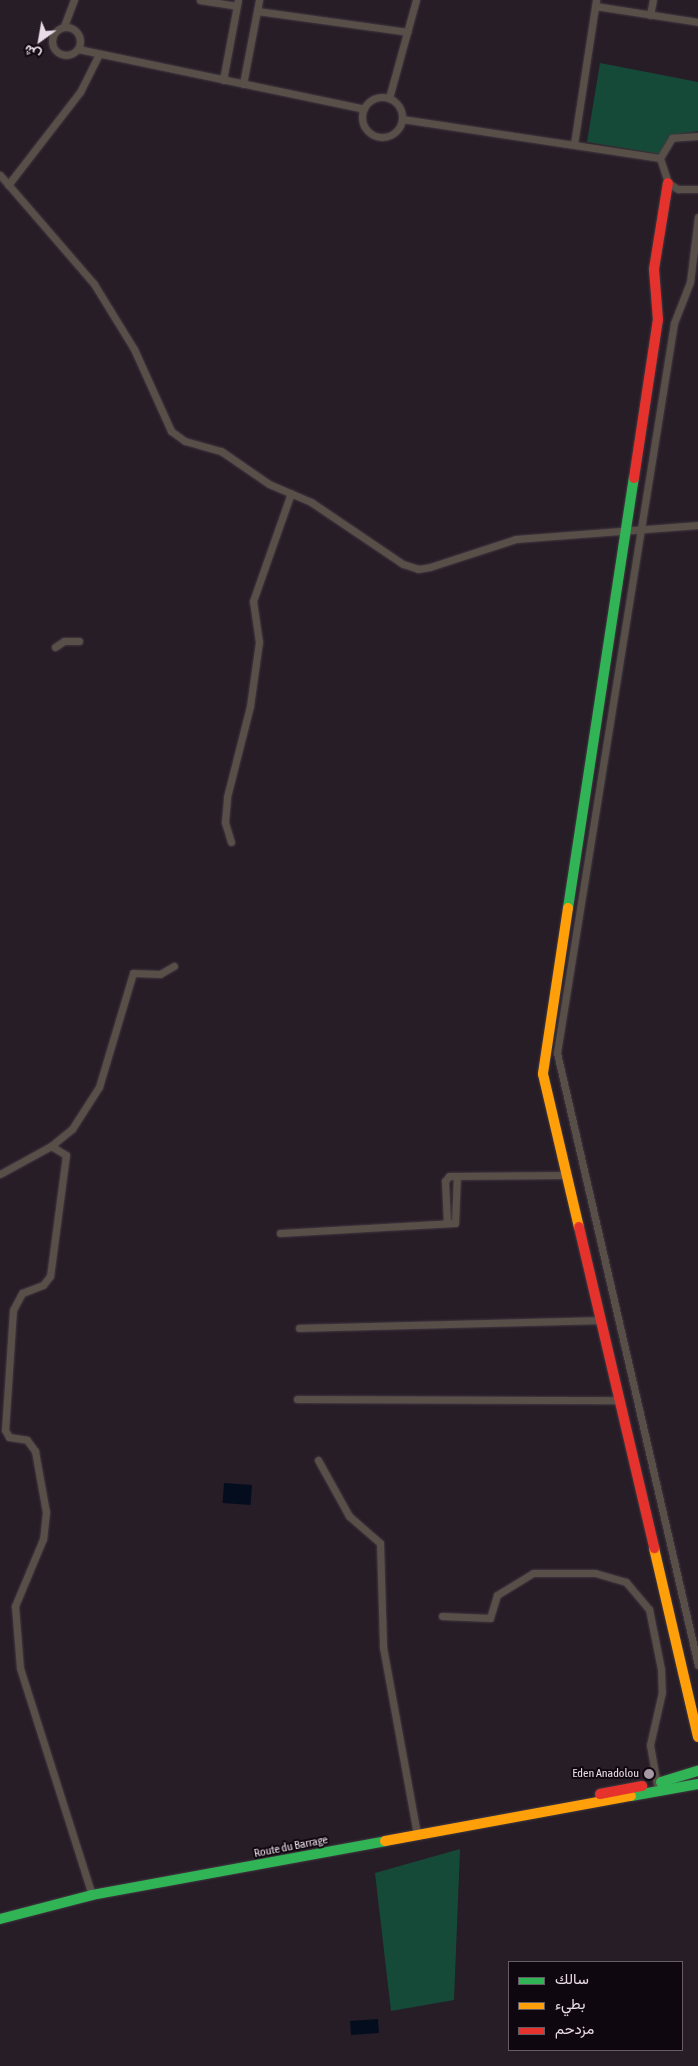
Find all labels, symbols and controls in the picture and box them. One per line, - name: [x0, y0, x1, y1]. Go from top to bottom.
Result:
- north arrow: [15, 15, 65, 65]
- text: ش: [21, 41, 43, 64]
- place label: Eden Anadolou: [572, 1767, 639, 1781]
- marker: Eden Anadolou: [643, 1768, 655, 1780]
- street label: Route du Barrage: [253, 1833, 329, 1861]
- legend: [508, 1961, 683, 2051]
- text: سالك: [555, 1970, 589, 1987]
- text: بطيء: [555, 1995, 585, 2012]
- text: مزدحم: [555, 2020, 594, 2037]

